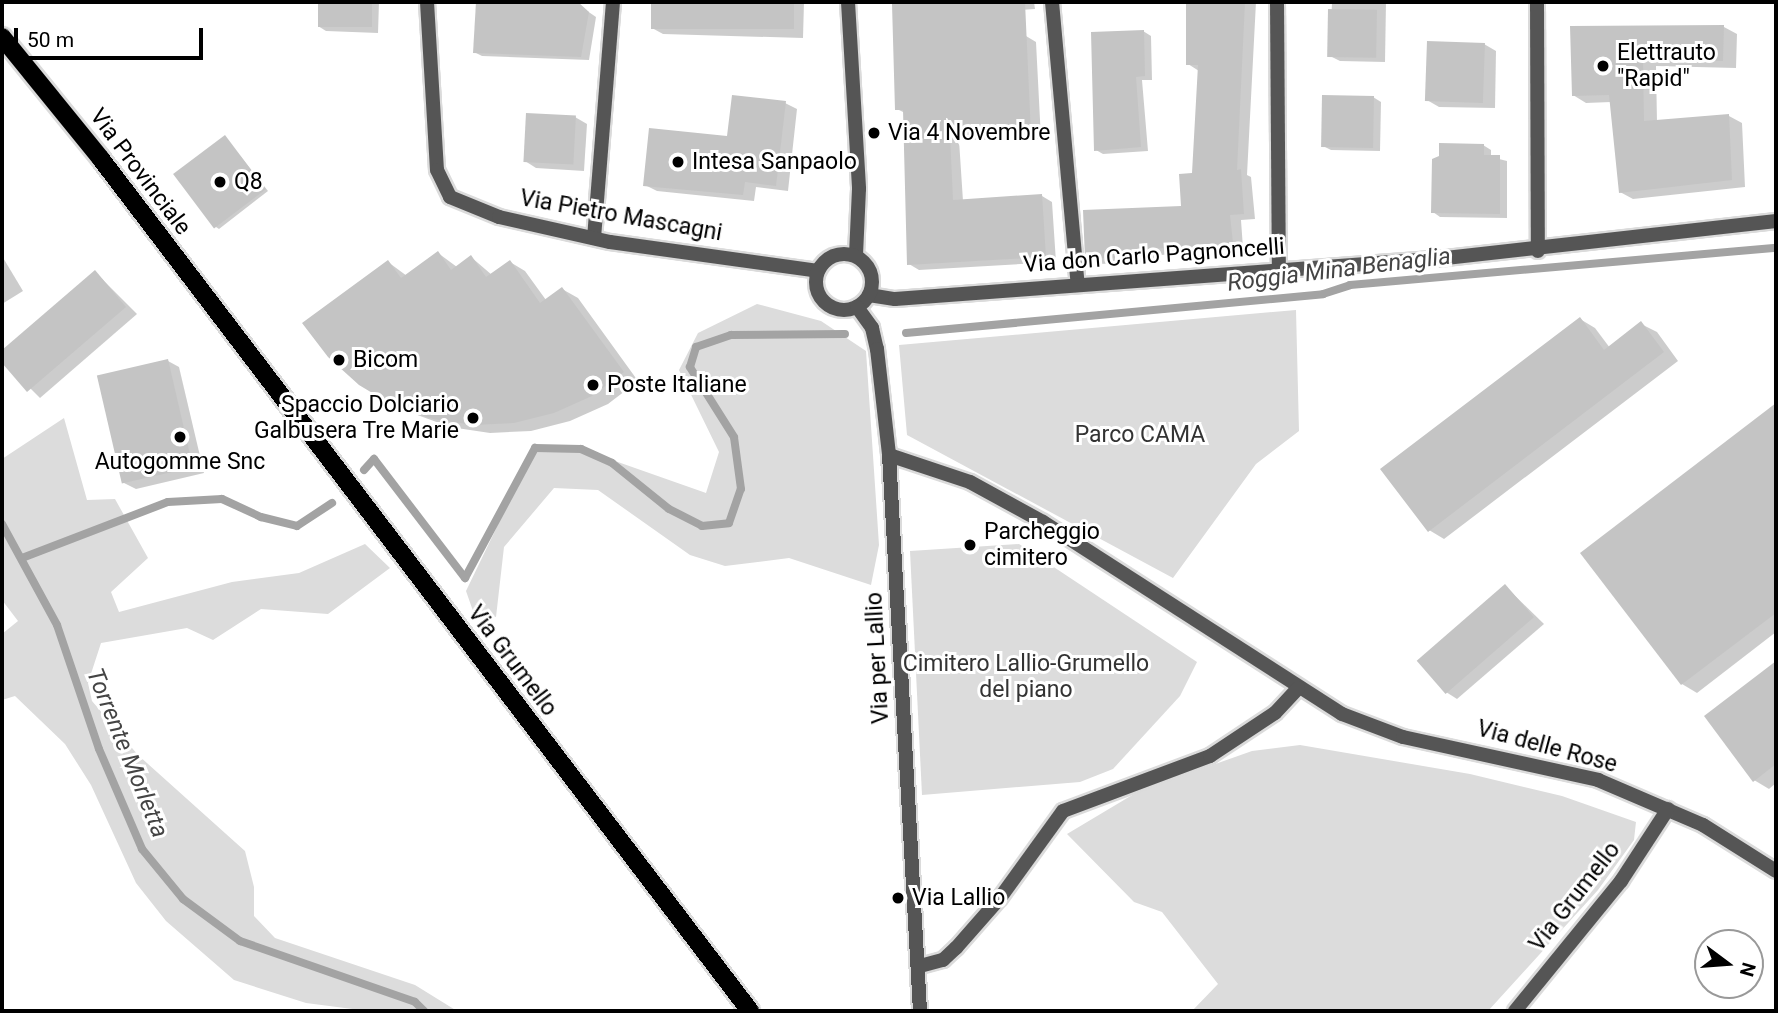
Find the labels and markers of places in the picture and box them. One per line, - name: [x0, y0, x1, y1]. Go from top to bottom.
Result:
- place label: Elettrauto "Rapid": [1617, 39, 1716, 93]
- marker: Elettrauto "Rapid": [1595, 58, 1611, 74]
- place label: Via 4 Novembre: [888, 119, 1050, 147]
- marker: Via 4 Novembre: [866, 125, 882, 141]
- place label: Intesa Sanpaolo: [692, 148, 857, 176]
- marker: Intesa Sanpaolo: [670, 154, 686, 170]
- place label: Q8: [234, 168, 263, 196]
- marker: Q8: [212, 174, 228, 190]
- place label: Bicom: [353, 346, 418, 374]
- marker: Bicom: [331, 352, 347, 368]
- place label: Poste Italiane: [607, 371, 747, 399]
- marker: Poste Italiane: [585, 377, 601, 393]
- place label: Spaccio Dolciario Galbusera Tre Marie: [253, 391, 459, 445]
- marker: Spaccio Dolciario Galbusera Tre Marie: [465, 410, 481, 426]
- marker: Autogomme Snc: [172, 429, 188, 445]
- place label: Autogomme Snc: [95, 448, 265, 476]
- place label: Parcheggio cimitero: [984, 518, 1100, 572]
- marker: Parcheggio cimitero: [962, 537, 978, 553]
- place label: Via Lallio: [912, 884, 1005, 912]
- marker: Via Lallio: [890, 890, 906, 906]

